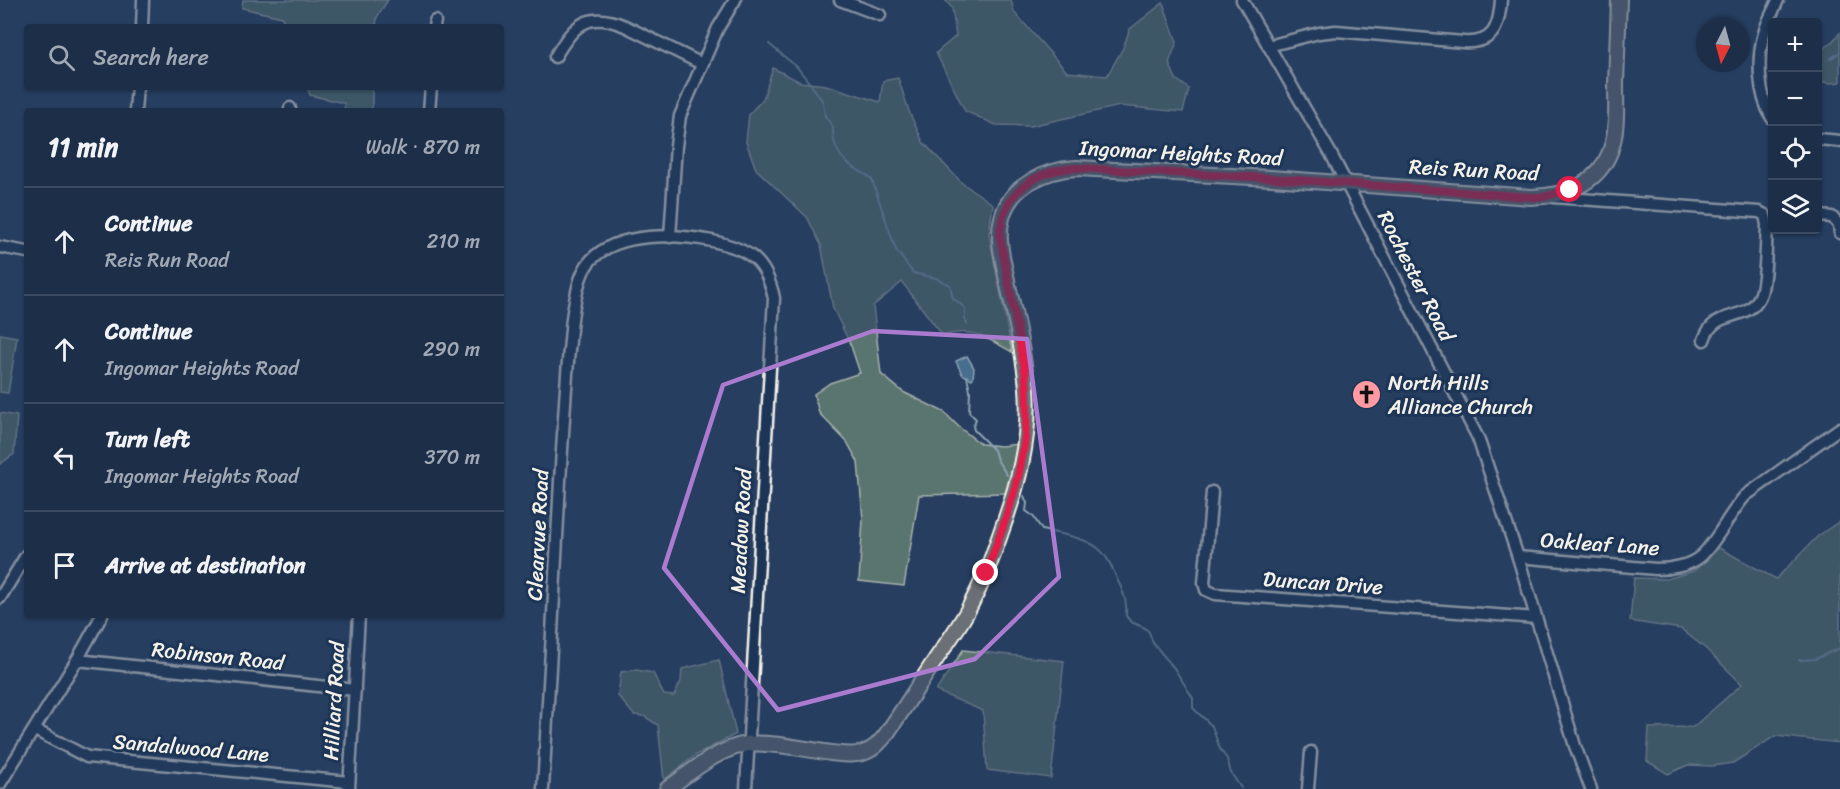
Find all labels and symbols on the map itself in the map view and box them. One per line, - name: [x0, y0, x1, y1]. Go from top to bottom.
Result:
- north arrow: [1696, 18, 1750, 72]
- street label: Ingomar Heights Road: [1077, 129, 1285, 177]
- street label: Reis Run Road: [1408, 148, 1542, 192]
- route start: [1556, 176, 1582, 202]
- street label: Rochester Road: [1367, 204, 1466, 350]
- place label: North Hills Alliance Church: [1387, 364, 1533, 426]
- church icon: North Hills Alliance Church: [1351, 379, 1383, 411]
- street label: Meadow Road: [719, 466, 763, 594]
- street label: Clearvue Road: [516, 467, 561, 602]
- street label: Oakleaf Lane: [1539, 521, 1661, 567]
- route end: [972, 559, 998, 585]
- street label: Duncan Drive: [1262, 560, 1385, 606]
- street label: Robinson Road: [150, 630, 288, 682]
- street label: Hilliard Road: [312, 639, 356, 761]
- street label: Sandalwood Lane: [111, 722, 271, 774]

